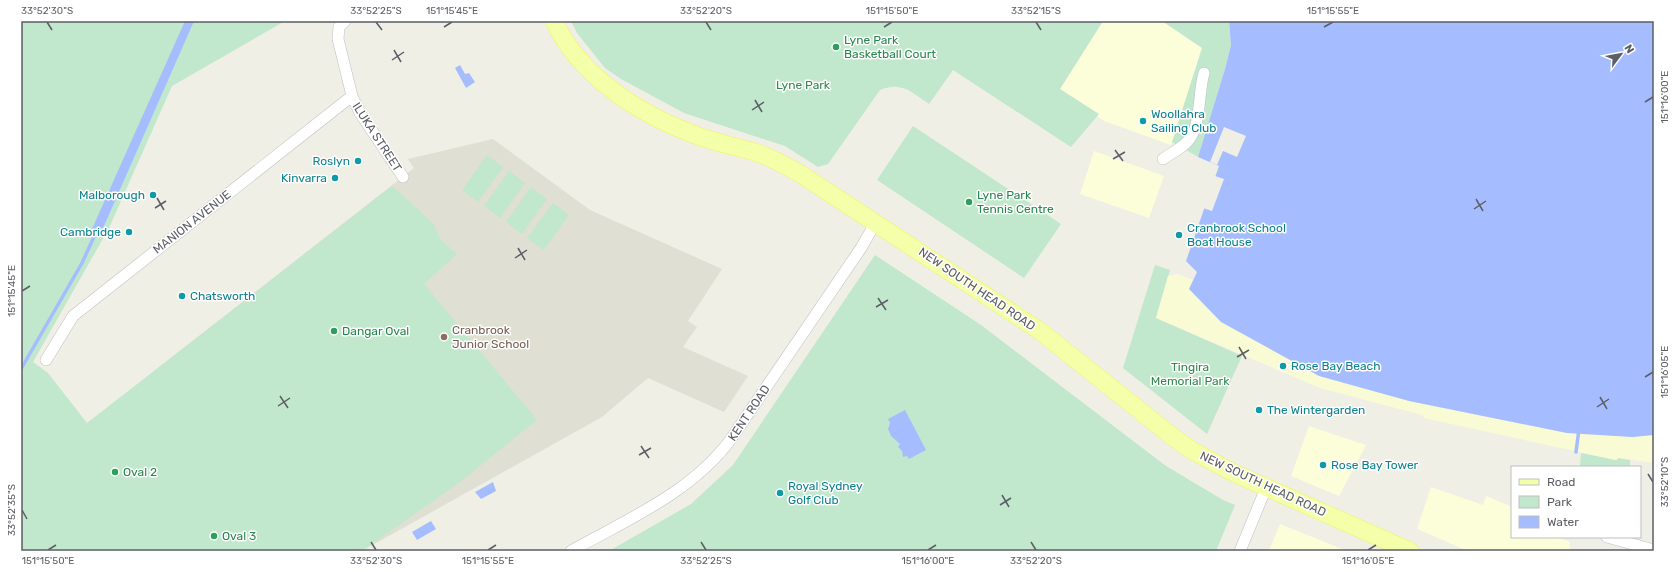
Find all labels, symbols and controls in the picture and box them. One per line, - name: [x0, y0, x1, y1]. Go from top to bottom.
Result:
- text: 33°52'30"S: [21, 5, 73, 17]
- text: 33°52'25"S: [350, 5, 402, 17]
- text: 151°15'45"E: [426, 5, 478, 17]
- text: 33°52'20"S: [680, 5, 732, 17]
- text: 151°15'50"E: [866, 5, 918, 17]
- text: 33°52'15"S: [1011, 5, 1061, 17]
- text: 151°15'55"E: [1307, 5, 1359, 17]
- place label: Lyne Park Basketball Court: [844, 33, 936, 61]
- north arrow: [1601, 34, 1641, 74]
- marker: Lyne Park Basketball Court: [831, 42, 841, 52]
- text: N: [1621, 42, 1637, 56]
- text: 151°16'00"E: [1659, 71, 1671, 123]
- park label: Lyne Park: [776, 78, 831, 92]
- street label: ILUKA STREET: [349, 100, 405, 174]
- place label: Woollahra Sailing Club: [1151, 107, 1216, 135]
- marker: Woollahra Sailing Club: [1138, 116, 1148, 126]
- place label: Roslyn: [312, 154, 350, 168]
- marker: Roslyn: [353, 156, 363, 166]
- place label: Kinvarra: [281, 171, 327, 185]
- marker: Kinvarra: [330, 173, 340, 183]
- street label: MANION AVENUE: [150, 187, 234, 257]
- place label: Malborough: [79, 188, 145, 202]
- place label: Lyne Park Tennis Centre: [977, 188, 1054, 216]
- marker: Malborough: [148, 190, 158, 200]
- marker: Lyne Park Tennis Centre: [964, 197, 974, 207]
- place label: Cranbrook School Boat House: [1187, 221, 1286, 249]
- place label: Cambridge: [60, 225, 121, 239]
- marker: Cambridge: [124, 227, 134, 237]
- marker: Cranbrook School Boat House: [1174, 230, 1184, 240]
- street label: NEW SOUTH HEAD ROAD: [916, 245, 1038, 333]
- text: 151°15'45"E: [6, 265, 18, 317]
- place label: Chatsworth: [190, 289, 255, 303]
- marker: Chatsworth: [177, 291, 187, 301]
- place label: Cranbrook Junior School: [452, 323, 529, 351]
- place label: Dangar Oval: [342, 324, 409, 338]
- marker: Dangar Oval: [329, 326, 339, 336]
- marker: Cranbrook Junior School: [439, 332, 449, 342]
- text: 151°16'05"E: [1659, 346, 1671, 398]
- place label: Rose Bay Beach: [1291, 359, 1381, 373]
- park label: Tingira Memorial Park: [1151, 360, 1230, 388]
- marker: Rose Bay Beach: [1278, 361, 1288, 371]
- street label: KENT ROAD: [725, 382, 773, 444]
- place label: The Wintergarden: [1267, 403, 1365, 417]
- marker: The Wintergarden: [1254, 405, 1264, 415]
- street label: NEW SOUTH HEAD ROAD: [1198, 449, 1328, 519]
- text: 33°52'10"S: [1659, 457, 1671, 507]
- place label: Rose Bay Tower: [1331, 458, 1419, 472]
- marker: Rose Bay Tower: [1318, 460, 1328, 470]
- place label: Oval 2: [123, 465, 157, 479]
- legend: [1511, 466, 1641, 538]
- marker: Oval 2: [110, 467, 120, 477]
- text: Road: [1547, 475, 1575, 489]
- place label: Royal Sydney Golf Club: [788, 479, 863, 507]
- text: 33°52'35"S: [6, 484, 18, 536]
- marker: Royal Sydney Golf Club: [775, 488, 785, 498]
- text: Park: [1547, 495, 1573, 509]
- text: Water: [1547, 515, 1579, 529]
- place label: Oval 3: [222, 529, 256, 543]
- marker: Oval 3: [209, 531, 219, 541]
- text: 151°15'50"E: [22, 555, 74, 567]
- text: 33°52'30"S: [350, 555, 402, 567]
- text: 151°15'55"E: [462, 555, 514, 567]
- text: 33°52'25"S: [680, 555, 732, 567]
- text: 151°16'00"E: [902, 555, 954, 567]
- text: 33°52'20"S: [1010, 555, 1062, 567]
- text: 151°16'05"E: [1342, 555, 1394, 567]

